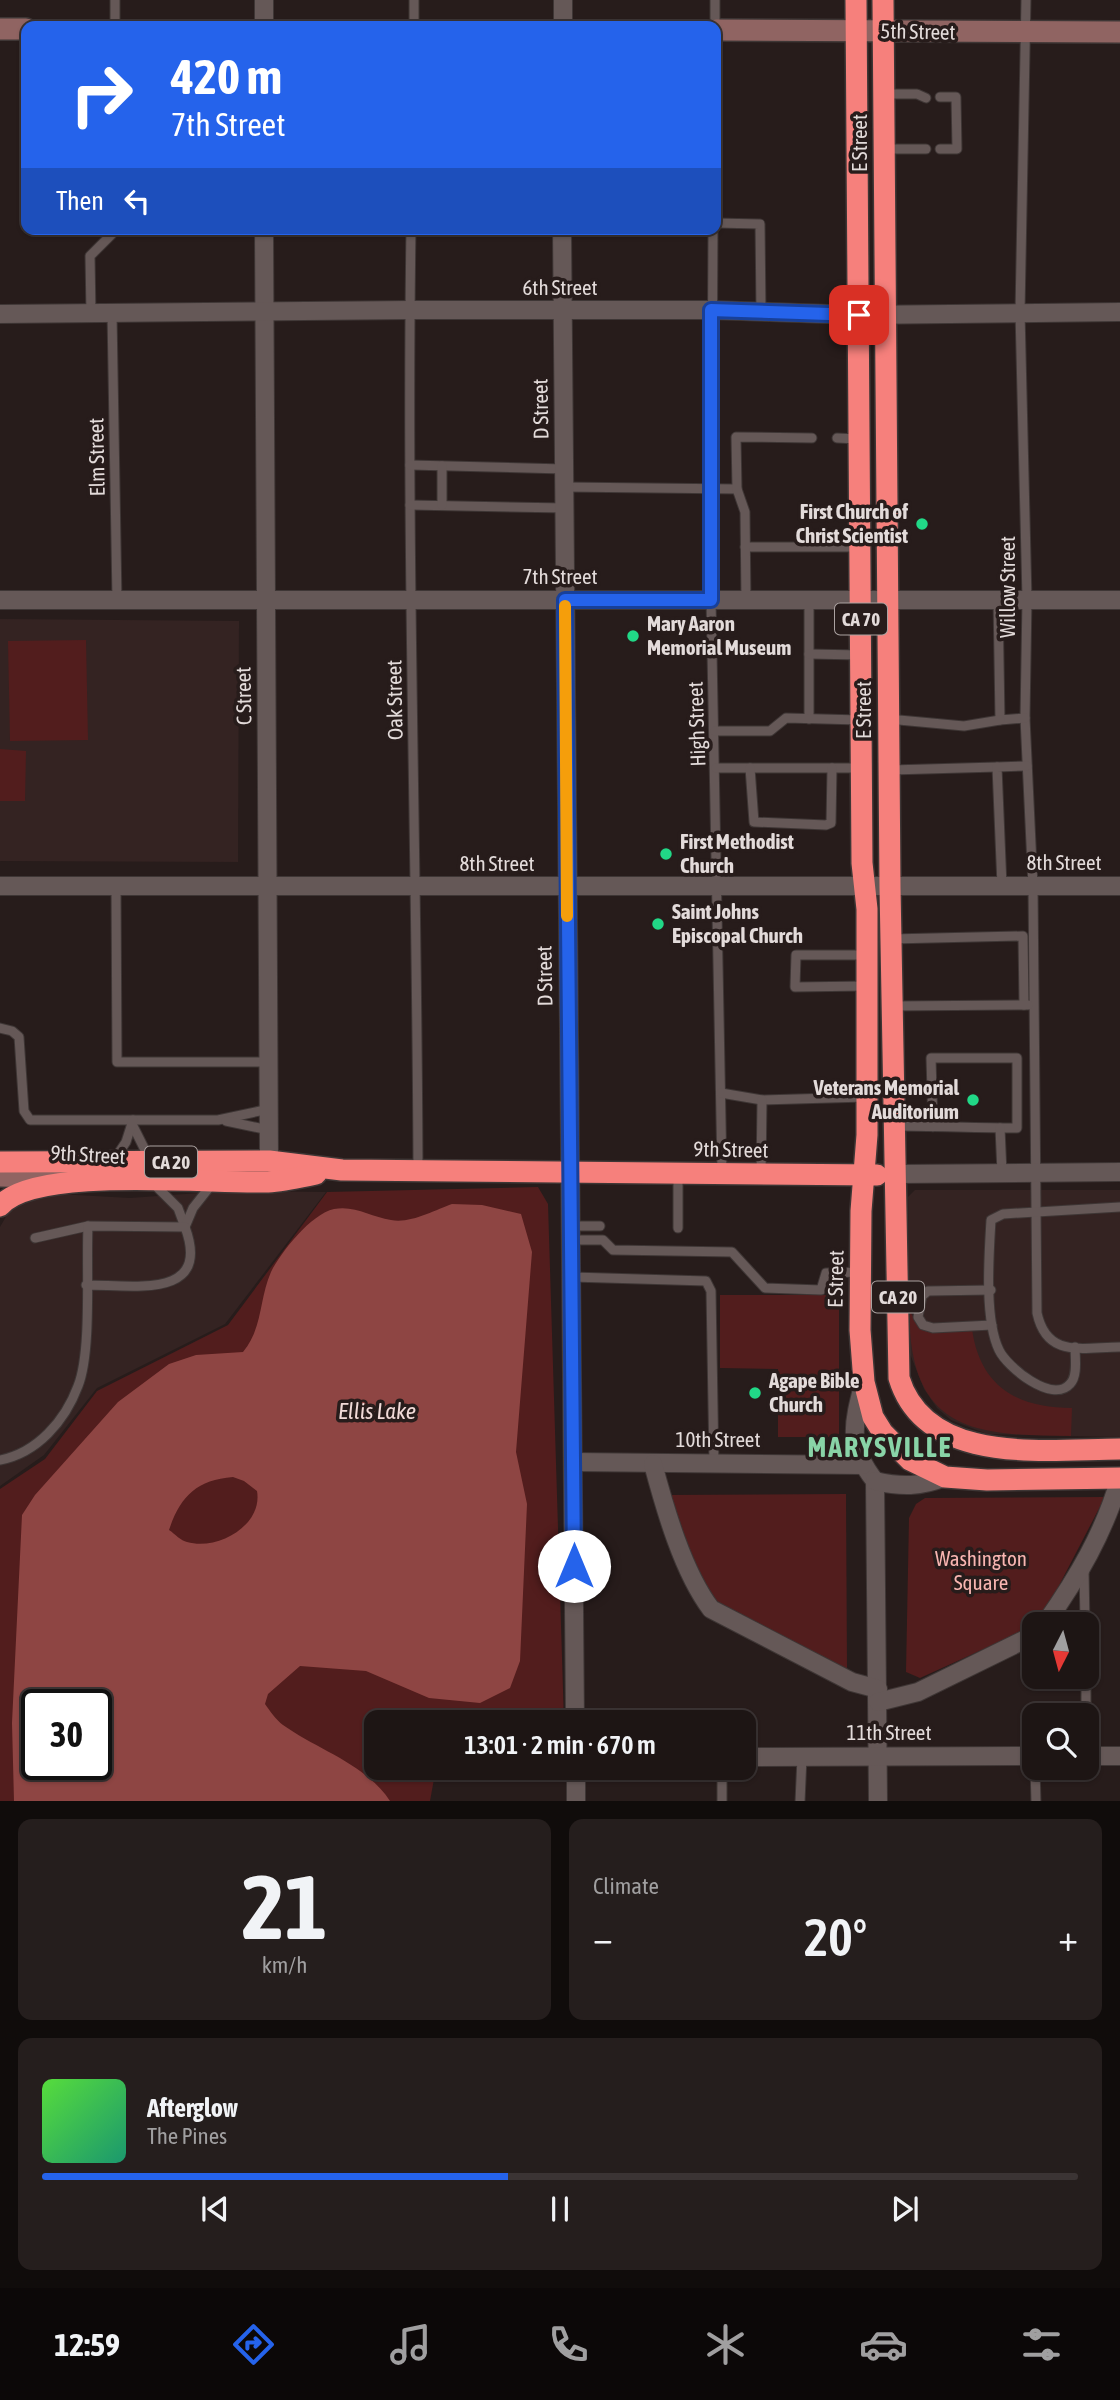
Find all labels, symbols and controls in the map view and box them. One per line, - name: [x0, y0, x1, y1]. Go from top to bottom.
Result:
- street label: 5th Street: [880, 18, 956, 44]
- text: 420 m: [171, 48, 282, 104]
- icon: right: [56, 49, 147, 140]
- text: 7th Street: [171, 106, 285, 143]
- street label: E Street: [847, 114, 871, 172]
- icon: left: [118, 182, 156, 220]
- text: Then: [56, 186, 104, 216]
- street label: 6th Street: [522, 275, 598, 299]
- pin: [829, 285, 889, 345]
- icon: arrive: [840, 296, 878, 334]
- street label: D Street: [527, 378, 553, 440]
- street label: Elm Street: [83, 418, 109, 497]
- place label: First Church of Christ Scientist: [796, 499, 908, 547]
- marker: First Church of Christ Scientist: [914, 516, 930, 532]
- street label: Willow Street: [995, 536, 1019, 638]
- street label: 7th Street: [522, 564, 598, 588]
- road number: CA 70: [835, 604, 887, 634]
- place label: Mary Aaron Memorial Museum: [647, 611, 791, 659]
- marker: Mary Aaron Memorial Museum: [625, 628, 641, 644]
- street label: Oak Street: [381, 660, 407, 740]
- street label: C Street: [230, 667, 256, 725]
- street label: High Street: [683, 681, 709, 767]
- street label: E Street: [851, 681, 875, 739]
- place label: First Methodist Church: [680, 829, 794, 877]
- marker: First Methodist Church: [658, 846, 674, 862]
- street label: 8th Street: [1026, 850, 1102, 874]
- street label: 8th Street: [459, 851, 535, 875]
- place label: Saint Johns Episcopal Church: [672, 899, 803, 947]
- marker: Saint Johns Episcopal Church: [650, 916, 666, 932]
- street label: D Street: [531, 945, 557, 1007]
- place label: Veterans Memorial Auditorium: [812, 1075, 959, 1123]
- marker: Veterans Memorial Auditorium: [965, 1092, 981, 1108]
- street label: 9th Street: [693, 1136, 769, 1162]
- street label: 9th Street: [50, 1140, 126, 1168]
- road number: CA 20: [145, 1146, 197, 1178]
- street label: E Street: [822, 1250, 848, 1308]
- road number: CA 20: [872, 1282, 924, 1312]
- place label: Agape Bible Church: [768, 1368, 860, 1416]
- marker: Agape Bible Church: [747, 1385, 763, 1401]
- water label: Ellis Lake: [338, 1398, 416, 1424]
- street label: 10th Street: [676, 1427, 760, 1451]
- district label: MARYSVILLE: [808, 1431, 952, 1463]
- position arrow: [537, 1529, 611, 1603]
- park label: Washington Square: [935, 1546, 1027, 1594]
- north arrow: [1022, 1612, 1099, 1689]
- map controls: [1022, 1612, 1099, 1780]
- speed limit sign: 30: [21, 1689, 112, 1780]
- button: search: [1022, 1703, 1099, 1780]
- street label: 11th Street: [847, 1720, 931, 1744]
- text: 13:01 · 2 min · 670 m: [464, 1730, 656, 1760]
- text: 21: [242, 1854, 327, 1958]
- text: Climate: [593, 1873, 659, 1899]
- text: 20°: [804, 1907, 867, 1967]
- text: −: [593, 1916, 613, 1959]
- text: +: [1058, 1916, 1078, 1959]
- text: km/h: [262, 1952, 307, 1978]
- text: Afterglow: [147, 2093, 238, 2123]
- text: The Pines: [147, 2123, 227, 2149]
- icon: previous: [196, 2190, 234, 2228]
- icon: pause: [541, 2190, 579, 2228]
- icon: next: [886, 2190, 924, 2228]
- icon: directions: [229, 2320, 278, 2369]
- icon: music: [386, 2320, 435, 2369]
- icon: phone: [544, 2320, 593, 2369]
- icon: climate: [701, 2320, 750, 2369]
- icon: car: [859, 2320, 908, 2369]
- icon: filters: [1017, 2320, 1066, 2369]
- text: 12:59: [54, 2326, 120, 2363]

